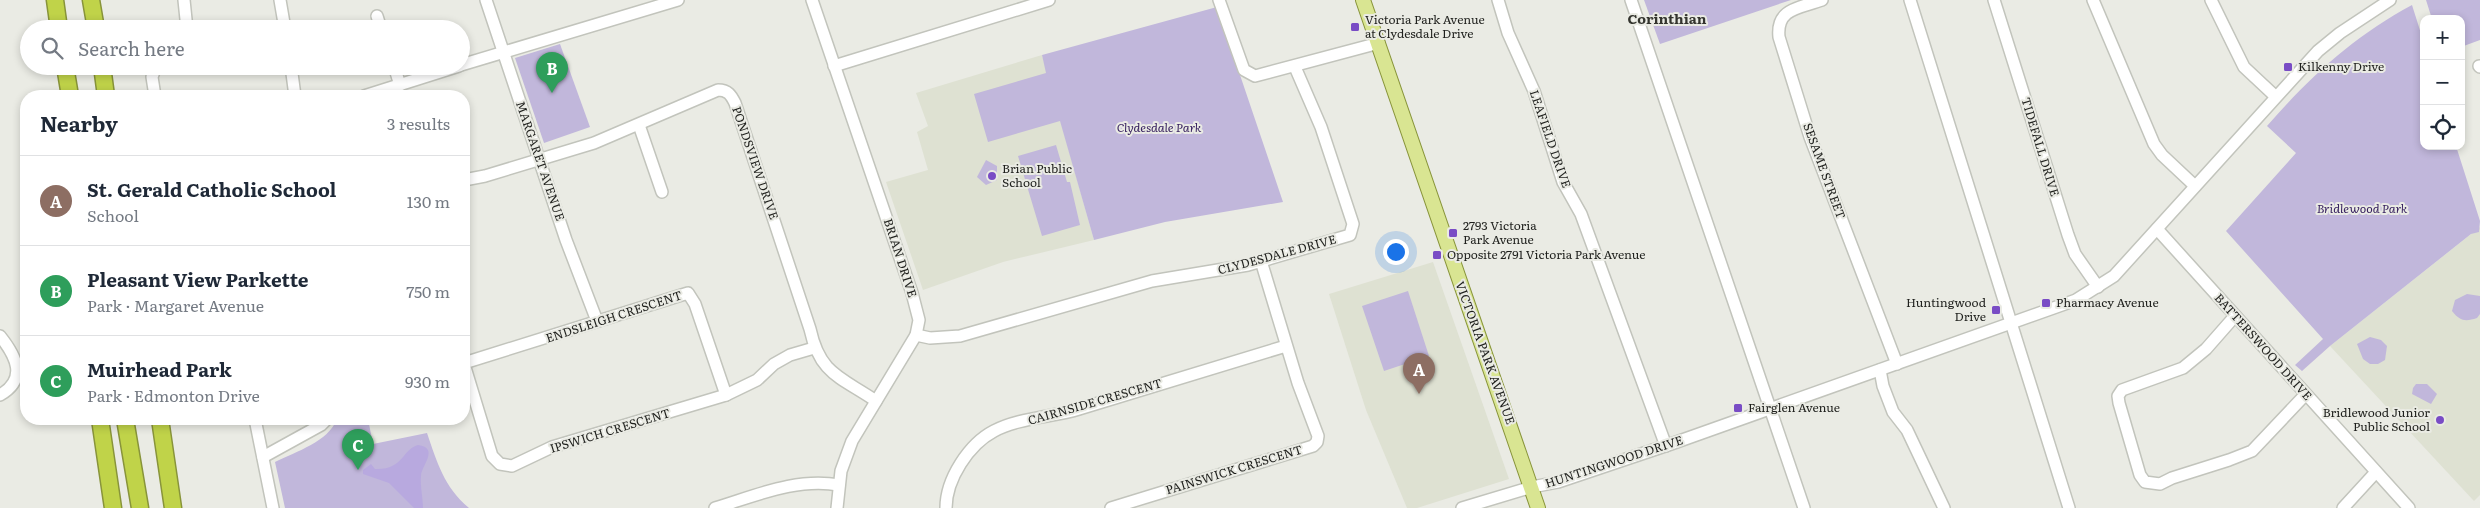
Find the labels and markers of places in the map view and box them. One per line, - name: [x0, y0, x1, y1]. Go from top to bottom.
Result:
- place label: Victoria Park Avenue at Clydesdale Drive: [1365, 10, 1485, 42]
- marker: Victoria Park Avenue at Clydesdale Drive: [1349, 21, 1361, 33]
- pin: B: [536, 52, 568, 93]
- place label: Kilkenny Drive: [2298, 57, 2384, 75]
- marker: Kilkenny Drive: [2282, 61, 2294, 73]
- place label: Brian Public School: [1002, 159, 1072, 191]
- marker: Brian Public School: [986, 170, 998, 182]
- place label: 2793 Victoria Park Avenue: [1463, 216, 1537, 248]
- marker: 2793 Victoria Park Avenue: [1447, 227, 1459, 239]
- place label: Opposite 2791 Victoria Park Avenue: [1447, 245, 1646, 263]
- marker: Opposite 2791 Victoria Park Avenue: [1431, 249, 1443, 261]
- place label: Huntingwood Drive: [1906, 293, 1987, 325]
- place label: Pharmacy Avenue: [2056, 293, 2159, 311]
- marker: Pharmacy Avenue: [2040, 297, 2052, 309]
- marker: Huntingwood Drive: [1990, 304, 2002, 316]
- pin: A: [1403, 353, 1435, 394]
- place label: Fairglen Avenue: [1748, 398, 1840, 416]
- marker: Fairglen Avenue: [1732, 402, 1744, 414]
- place label: Bridlewood Junior Public School: [2323, 403, 2430, 435]
- marker: Bridlewood Junior Public School: [2434, 414, 2446, 426]
- pin: C: [342, 429, 374, 470]

